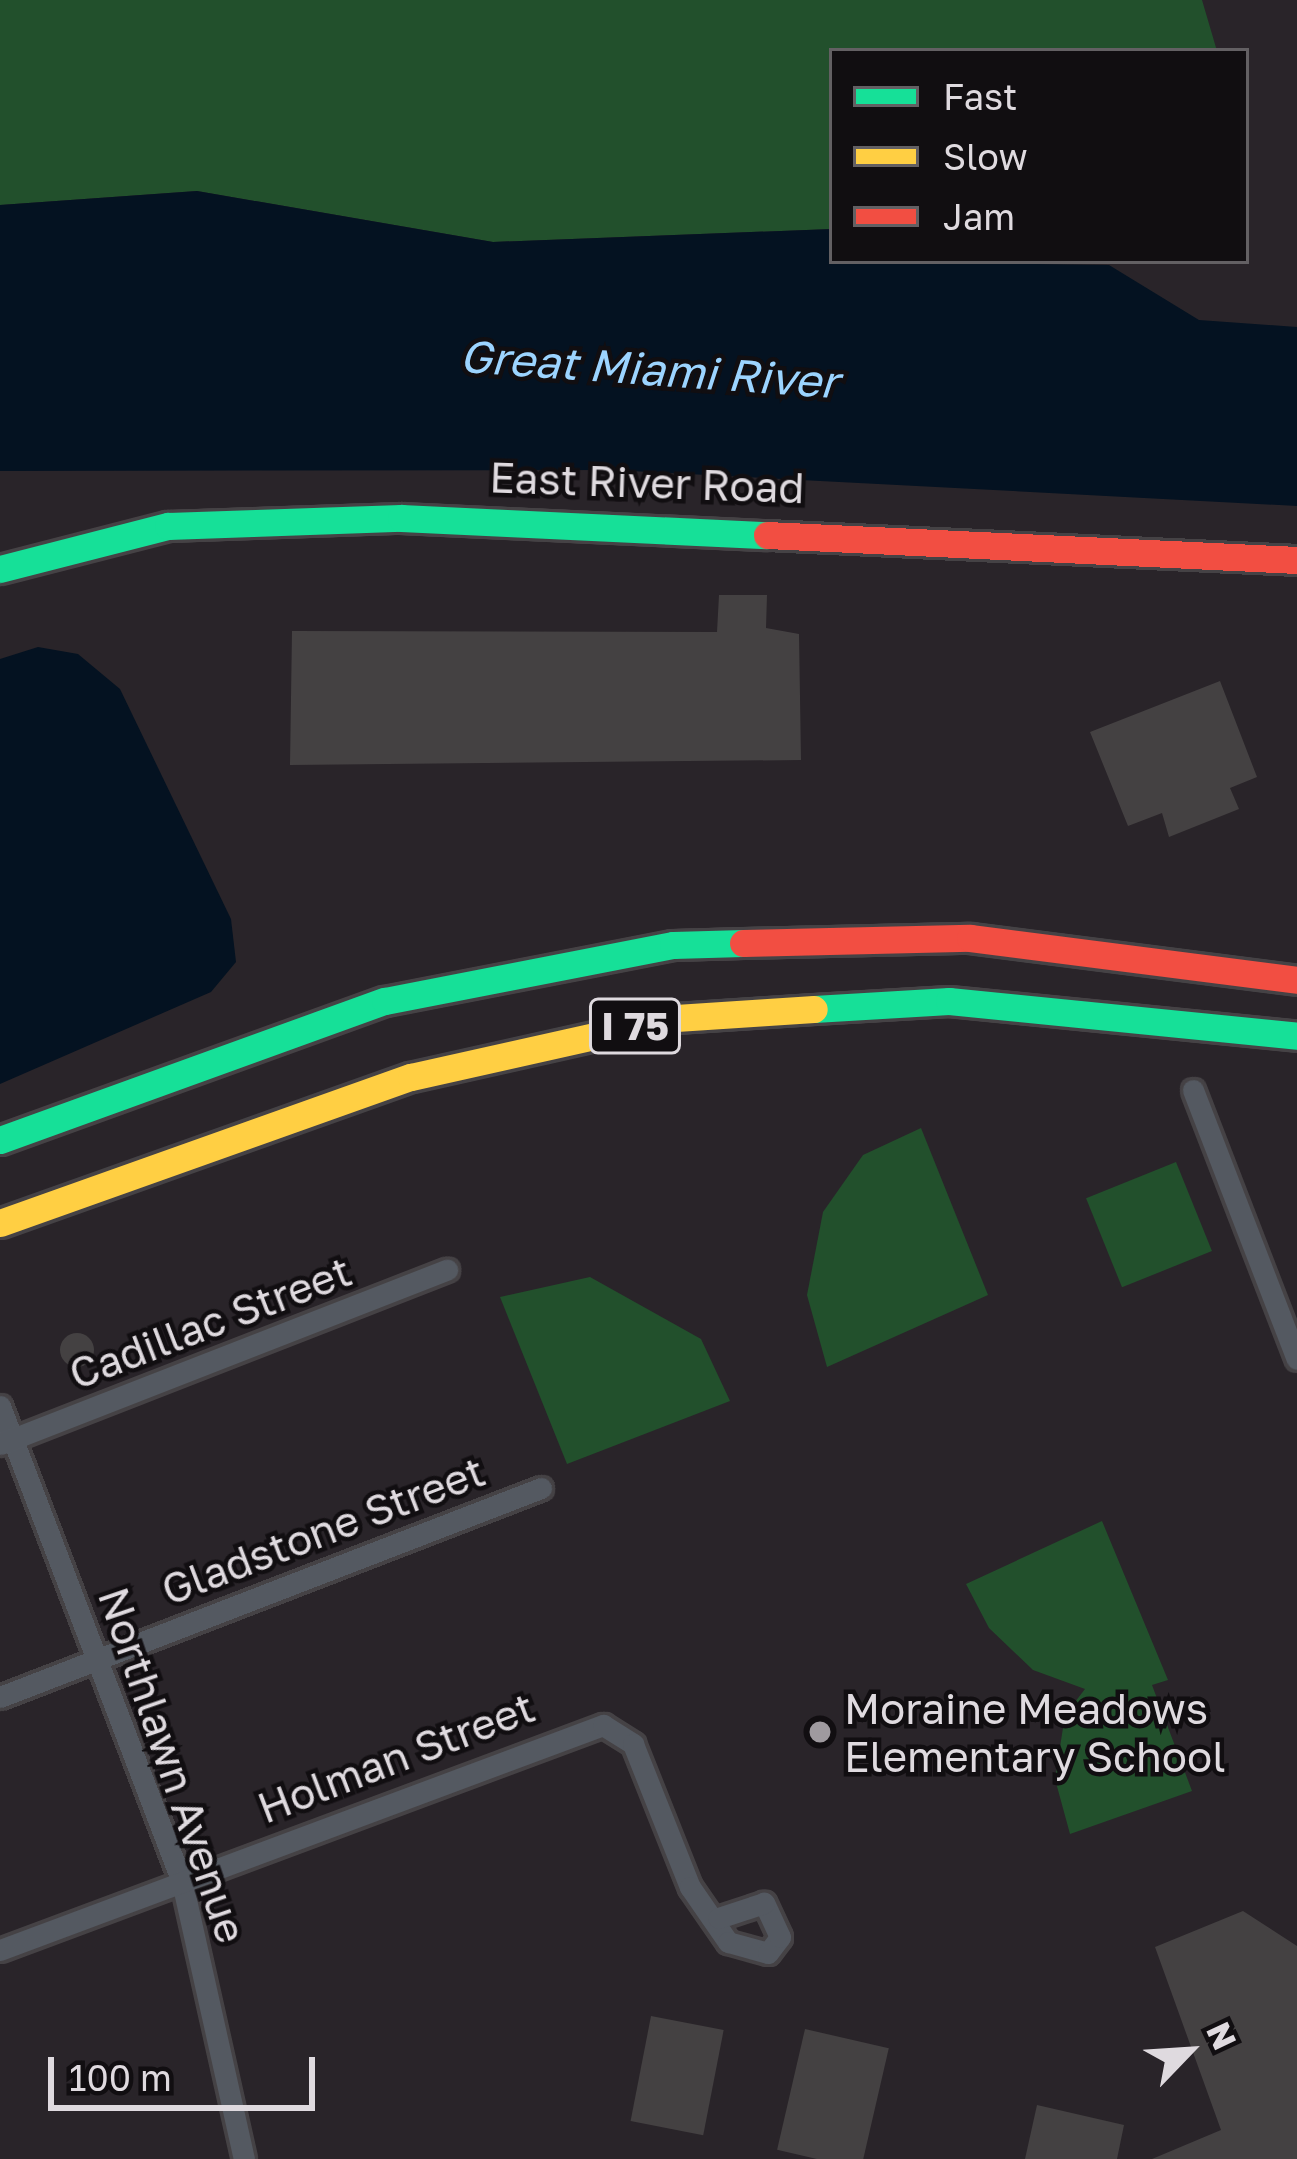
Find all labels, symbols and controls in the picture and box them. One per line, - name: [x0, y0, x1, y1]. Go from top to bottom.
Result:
- legend: [829, 48, 1249, 264]
- text: Fast: [943, 75, 1018, 118]
- text: Slow: [943, 135, 1028, 178]
- text: Jam: [943, 195, 1015, 238]
- water label: Great Miami River: [458, 329, 840, 409]
- street label: East River Road: [489, 451, 805, 513]
- road number: I 75: [587, 993, 683, 1059]
- street label: Cadillac Street: [62, 1245, 358, 1399]
- street label: Gladstone Street: [154, 1445, 492, 1615]
- street label: Northlawn Avenue: [89, 1581, 257, 1949]
- street label: Holman Street: [251, 1681, 541, 1833]
- place label: Moraine Meadows Elementary School: [844, 1683, 1226, 1782]
- marker: Moraine Meadows Elementary School: [807, 1719, 833, 1745]
- north arrow: [1129, 1991, 1249, 2111]
- text: N: [1199, 2016, 1245, 2055]
- scale bar: [54, 2033, 321, 2107]
- text: 100 m: [69, 2056, 172, 2099]

